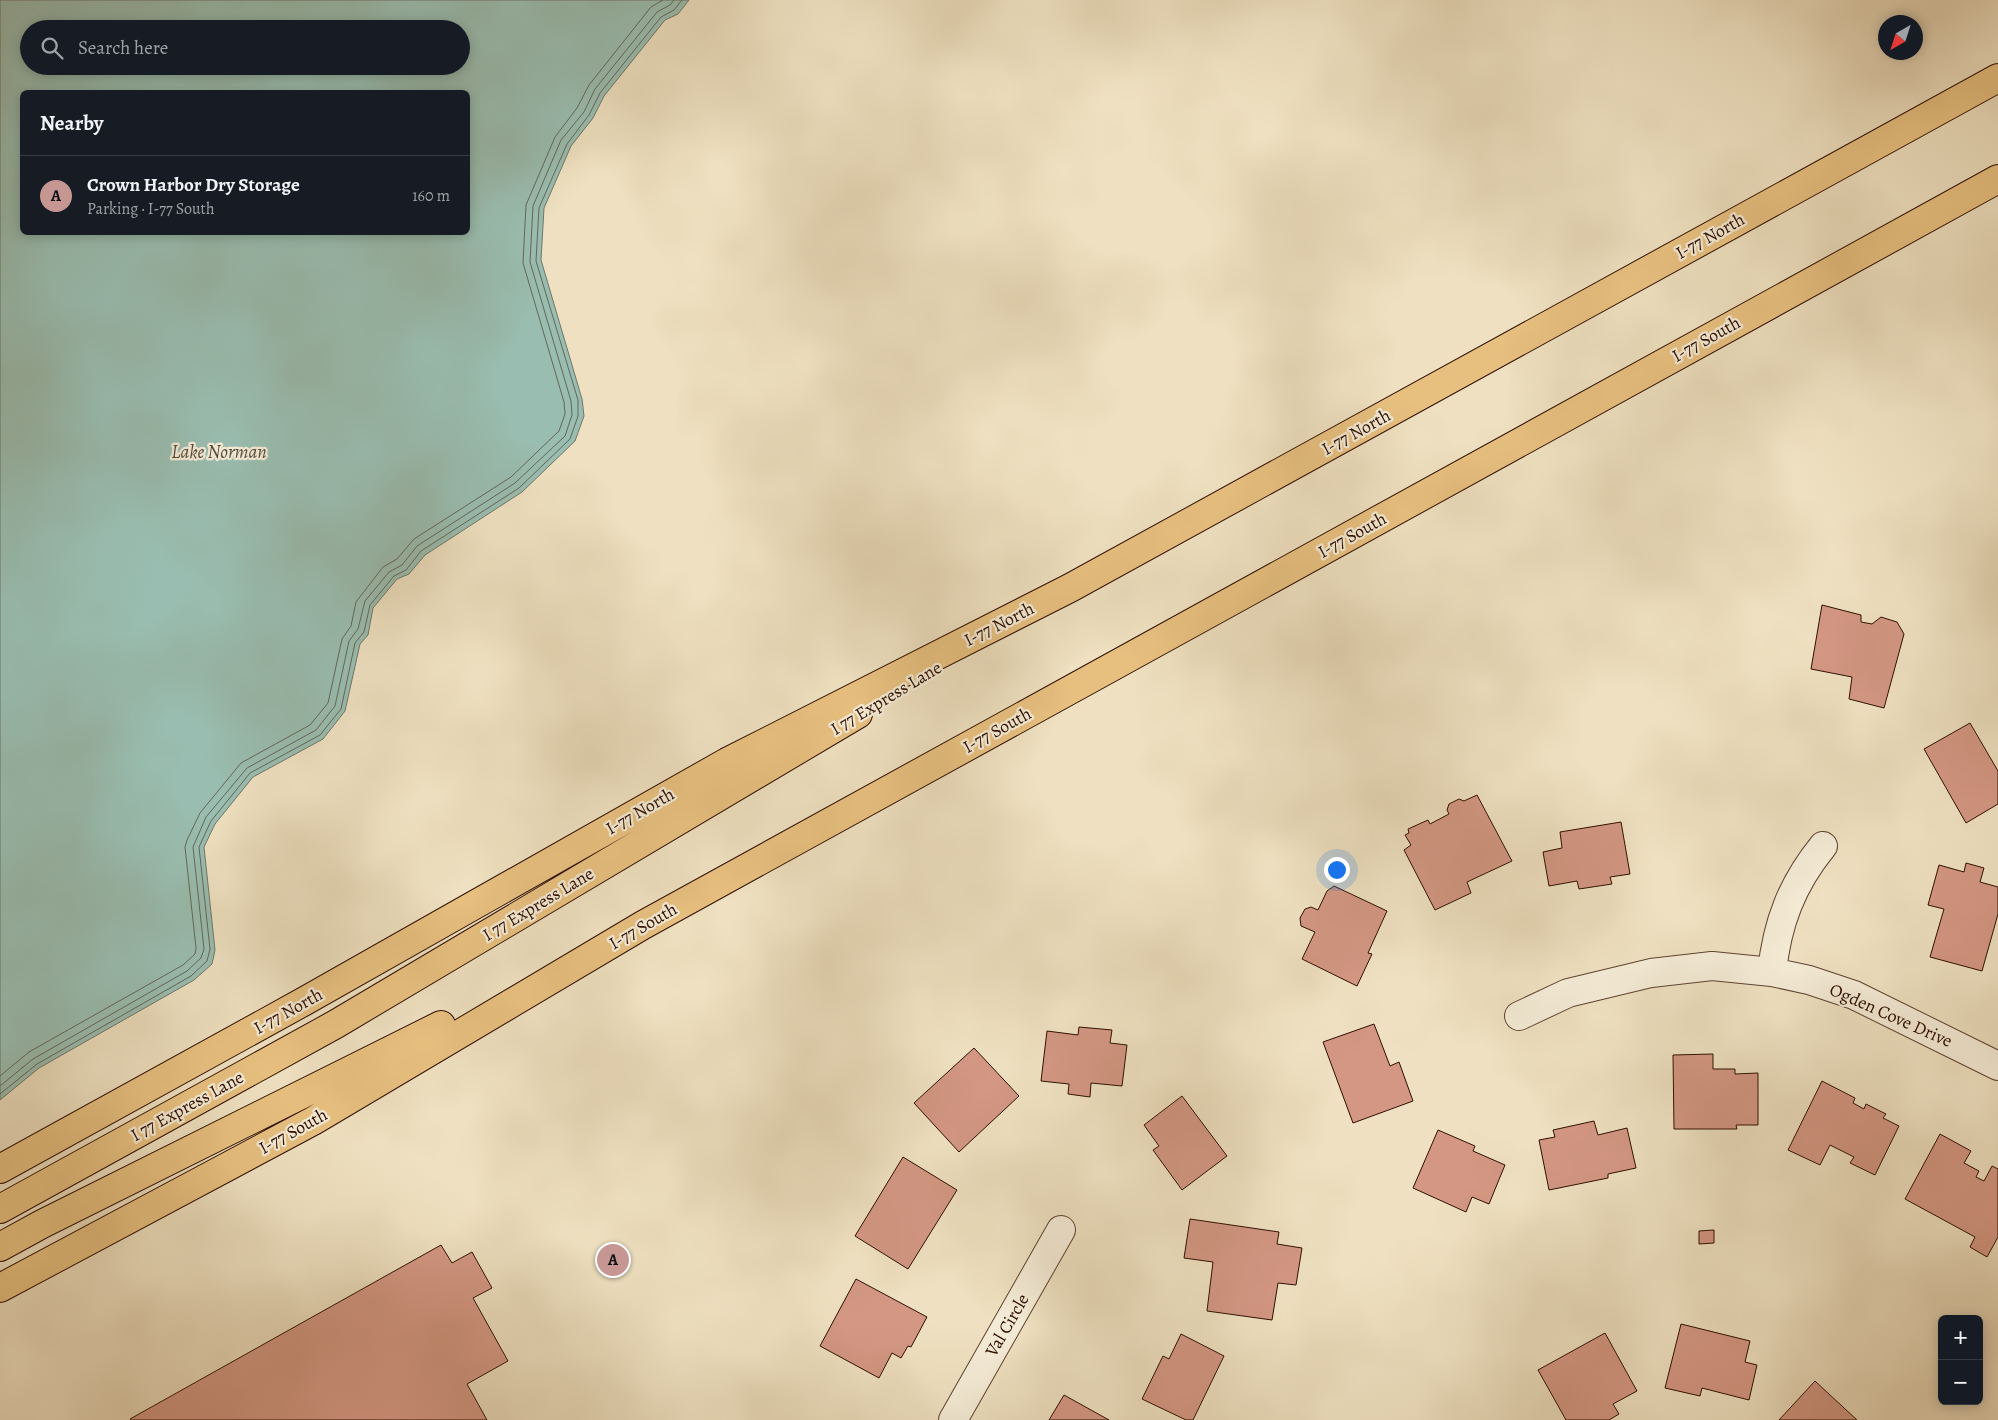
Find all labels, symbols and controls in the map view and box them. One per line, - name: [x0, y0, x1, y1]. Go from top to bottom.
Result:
- north arrow: [1878, 15, 1923, 60]
- search box: [20, 20, 470, 75]
- icon: search: [38, 34, 66, 62]
- text: Search here: [78, 35, 168, 61]
- text: Nearby: [40, 109, 103, 137]
- text: Crown Harbor Dry Storage: [87, 172, 300, 198]
- text: A: [51, 185, 61, 207]
- text: 160 m: [412, 185, 450, 207]
- text: Parking · I-77 South: [87, 198, 214, 220]
- street label: I-77 North: [1671, 207, 1749, 265]
- street label: I-77 South: [1667, 310, 1745, 368]
- street label: I-77 North: [1317, 403, 1395, 461]
- water label: Lake Norman: [171, 439, 267, 465]
- street label: I-77 South: [1313, 506, 1391, 564]
- street label: I-77 North: [960, 596, 1038, 652]
- street label: I 77 Express Lane: [826, 655, 946, 741]
- street label: I-77 South: [958, 701, 1036, 759]
- street label: I-77 North: [601, 782, 679, 840]
- your location: [1324, 857, 1350, 883]
- street label: I 77 Express Lane: [478, 861, 598, 947]
- street label: I-77 South: [605, 897, 682, 955]
- street label: Ogden Cove Drive: [1826, 977, 1956, 1053]
- street label: I-77 North: [249, 982, 327, 1040]
- street label: I 77 Express Lane: [126, 1065, 248, 1147]
- street label: I-77 South: [254, 1102, 332, 1160]
- pin: A: [597, 1241, 629, 1279]
- street label: Val Circle: [979, 1289, 1035, 1362]
- map controls: [1938, 1315, 1983, 1405]
- button: +: [1938, 1315, 1983, 1360]
- button: −: [1938, 1360, 1983, 1405]

